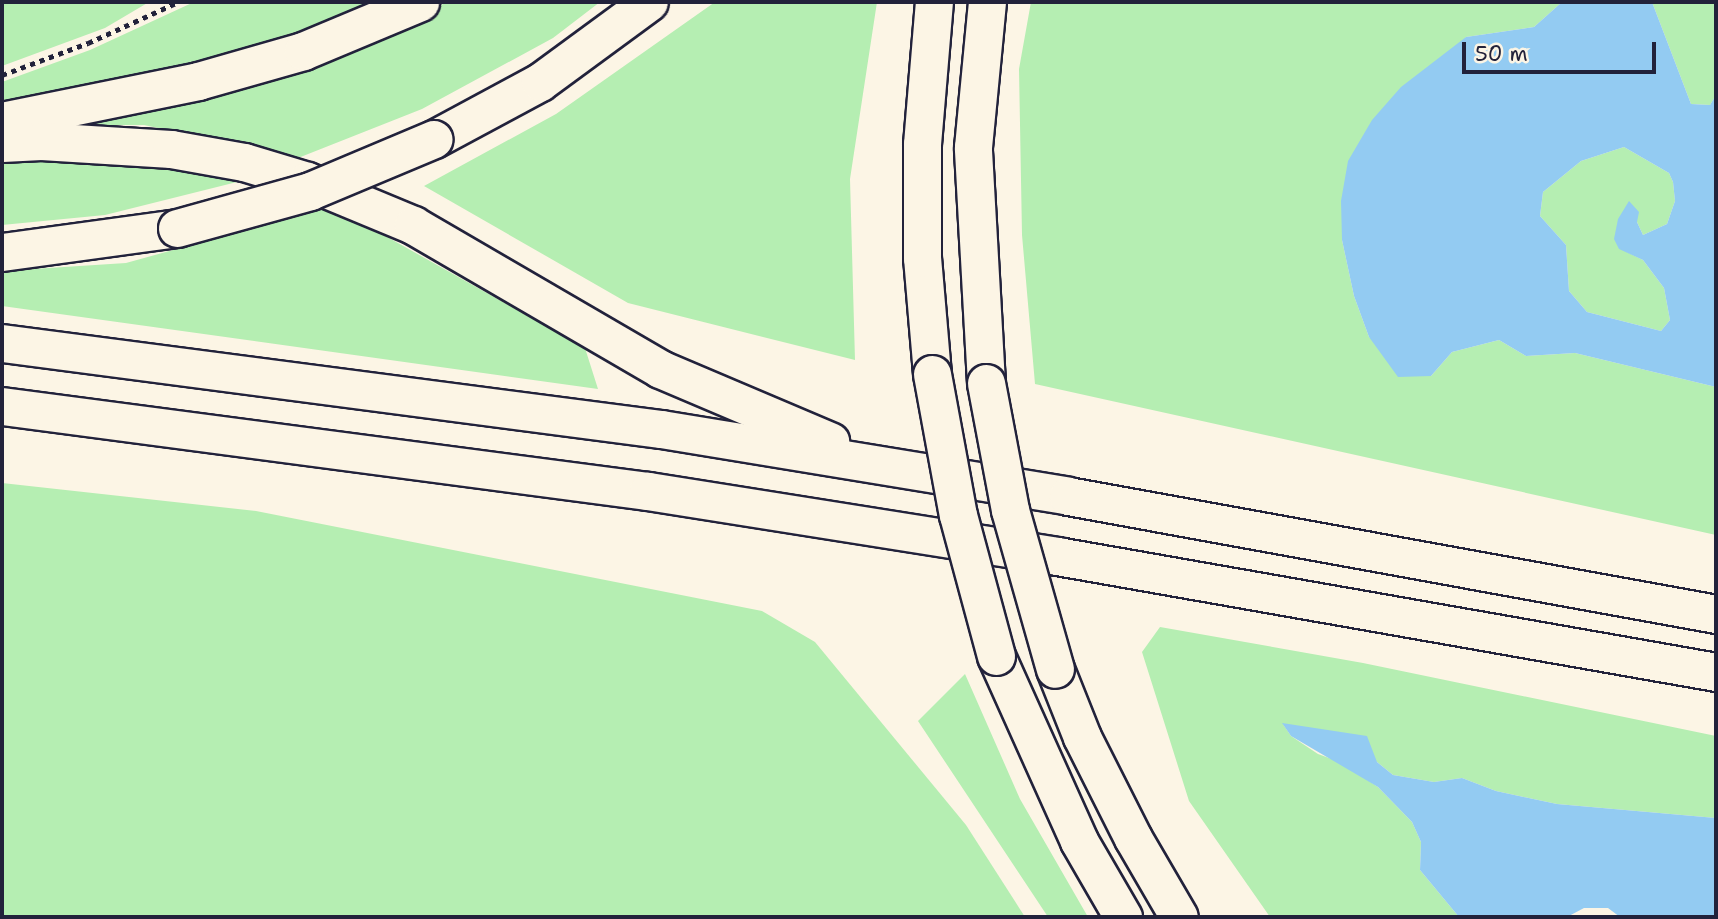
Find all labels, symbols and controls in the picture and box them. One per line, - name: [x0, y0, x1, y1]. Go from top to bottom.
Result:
- scale bar: [1466, 28, 1660, 72]
- text: 50 m: [1475, 40, 1528, 68]

